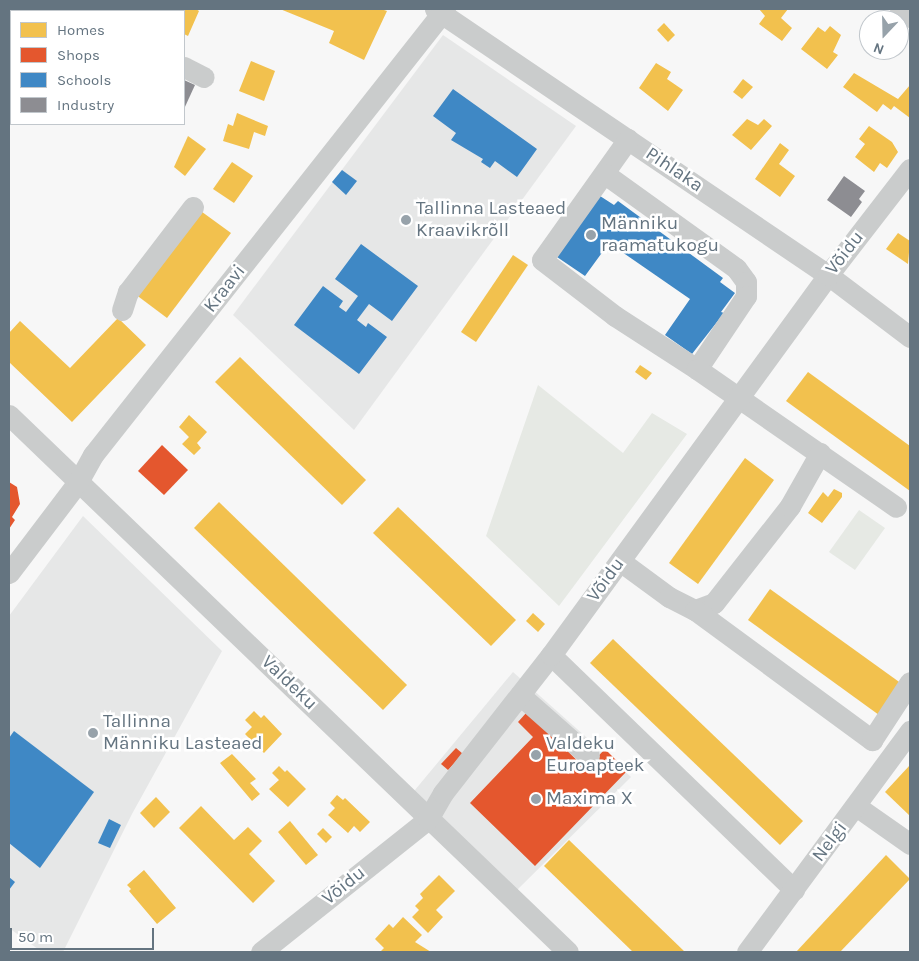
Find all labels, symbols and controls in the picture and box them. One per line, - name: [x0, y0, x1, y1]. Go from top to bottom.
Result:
- legend: [10, 10, 185, 125]
- north arrow: [859, 10, 909, 60]
- text: Homes: [57, 21, 105, 39]
- text: N: [871, 39, 887, 58]
- text: Shops: [57, 46, 100, 64]
- text: Schools: [57, 71, 111, 89]
- text: Industry: [57, 96, 114, 114]
- street label: Pihlaka: [641, 142, 707, 198]
- place label: Tallinna Lasteaed Kraavikrõll: [416, 198, 566, 242]
- place label: Männiku raamatukogu: [601, 213, 719, 257]
- marker: Tallinna Lasteaed Kraavikrõll: [400, 214, 412, 226]
- street label: Võidu: [821, 227, 869, 279]
- marker: Männiku raamatukogu: [585, 229, 597, 241]
- street label: Kraavi: [199, 260, 251, 318]
- street label: Võidu: [582, 554, 630, 606]
- street label: Valdeku: [256, 651, 322, 715]
- place label: Tallinna Männiku Lasteaed: [103, 711, 263, 755]
- marker: Tallinna Männiku Lasteaed: [87, 727, 99, 739]
- place label: Valdeku Euroapteek: [546, 733, 644, 777]
- marker: Valdeku Euroapteek: [530, 749, 542, 761]
- place label: Maxima X: [546, 788, 633, 810]
- marker: Maxima X: [530, 793, 542, 805]
- street label: Nelgi: [808, 817, 852, 867]
- street label: Võidu: [318, 862, 370, 910]
- scale bar: [12, 918, 156, 950]
- text: 50 m: [18, 928, 53, 946]

